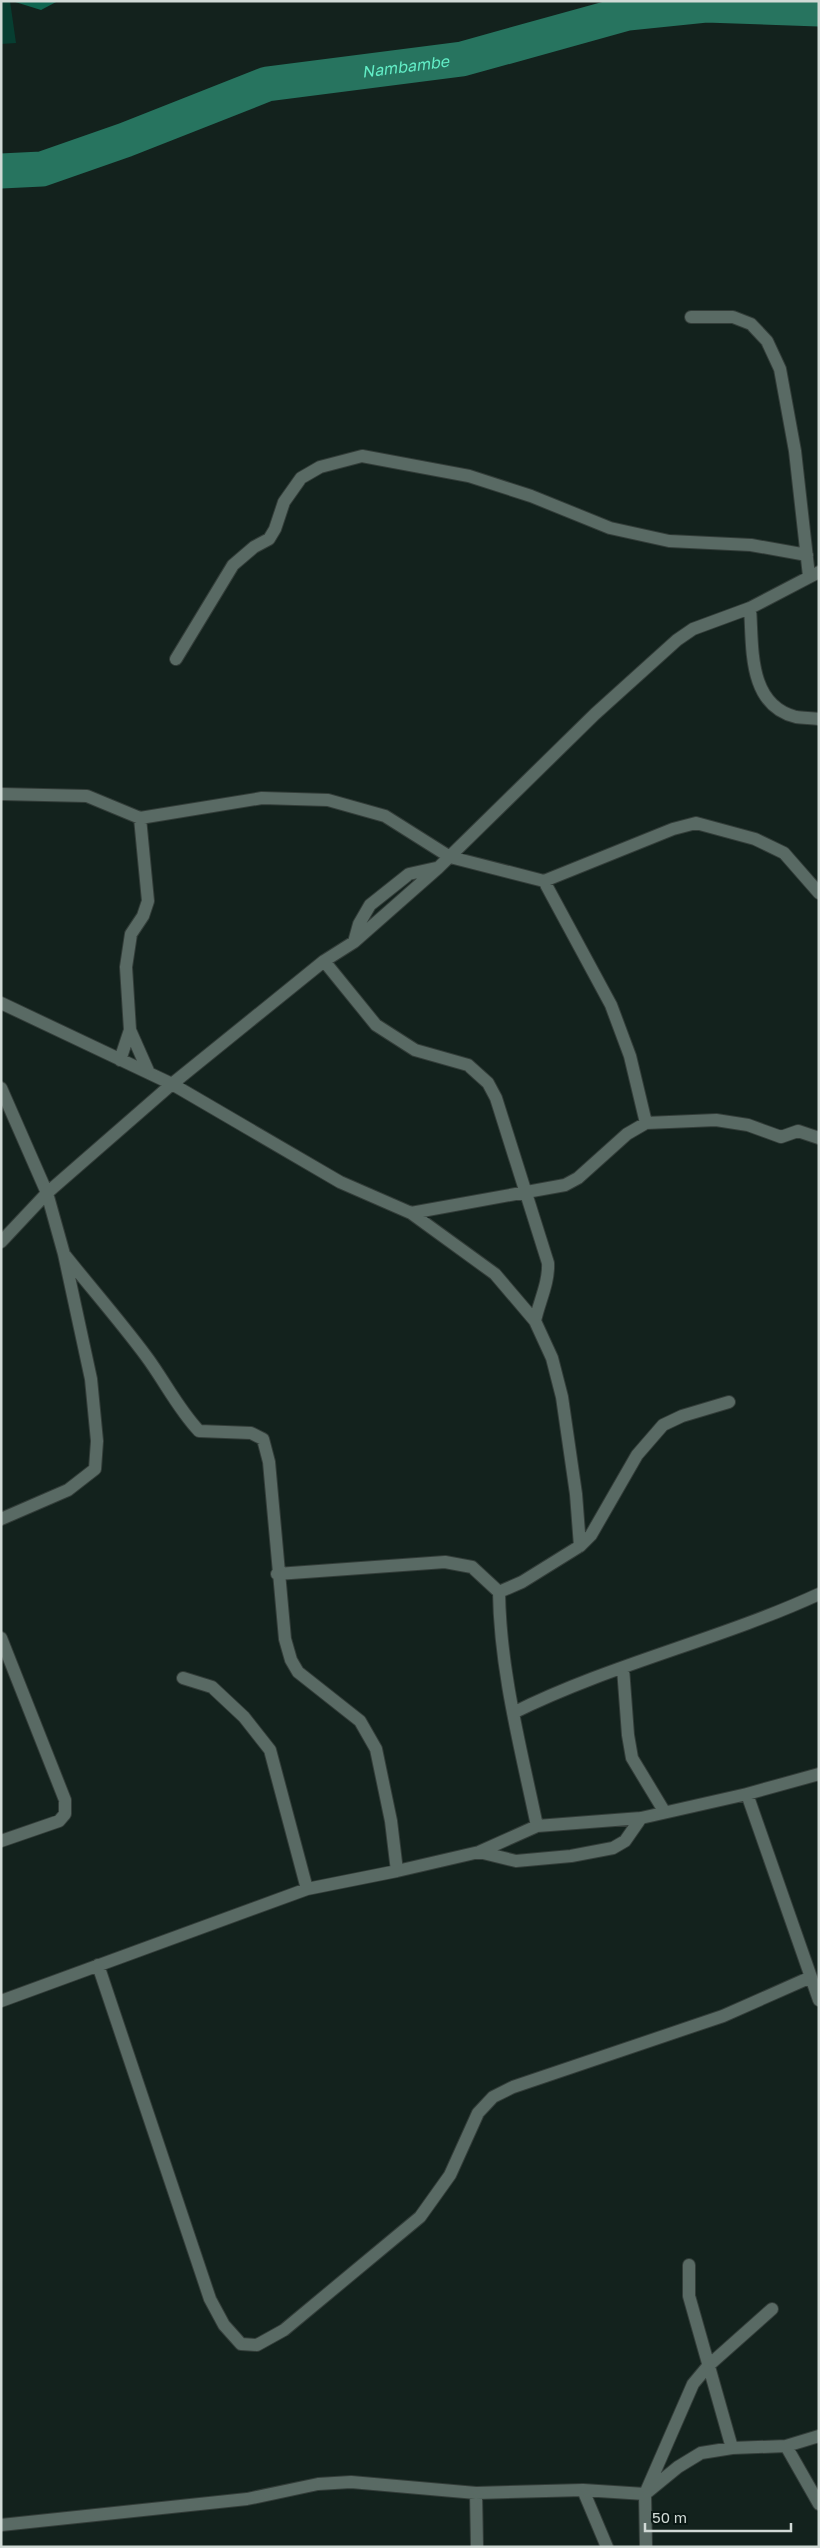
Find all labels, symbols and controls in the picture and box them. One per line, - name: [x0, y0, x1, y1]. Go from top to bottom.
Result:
- water label: Nambambe: [361, 51, 452, 82]
- scale bar: [645, 2500, 791, 2532]
- text: 50 m: [652, 2508, 687, 2526]

